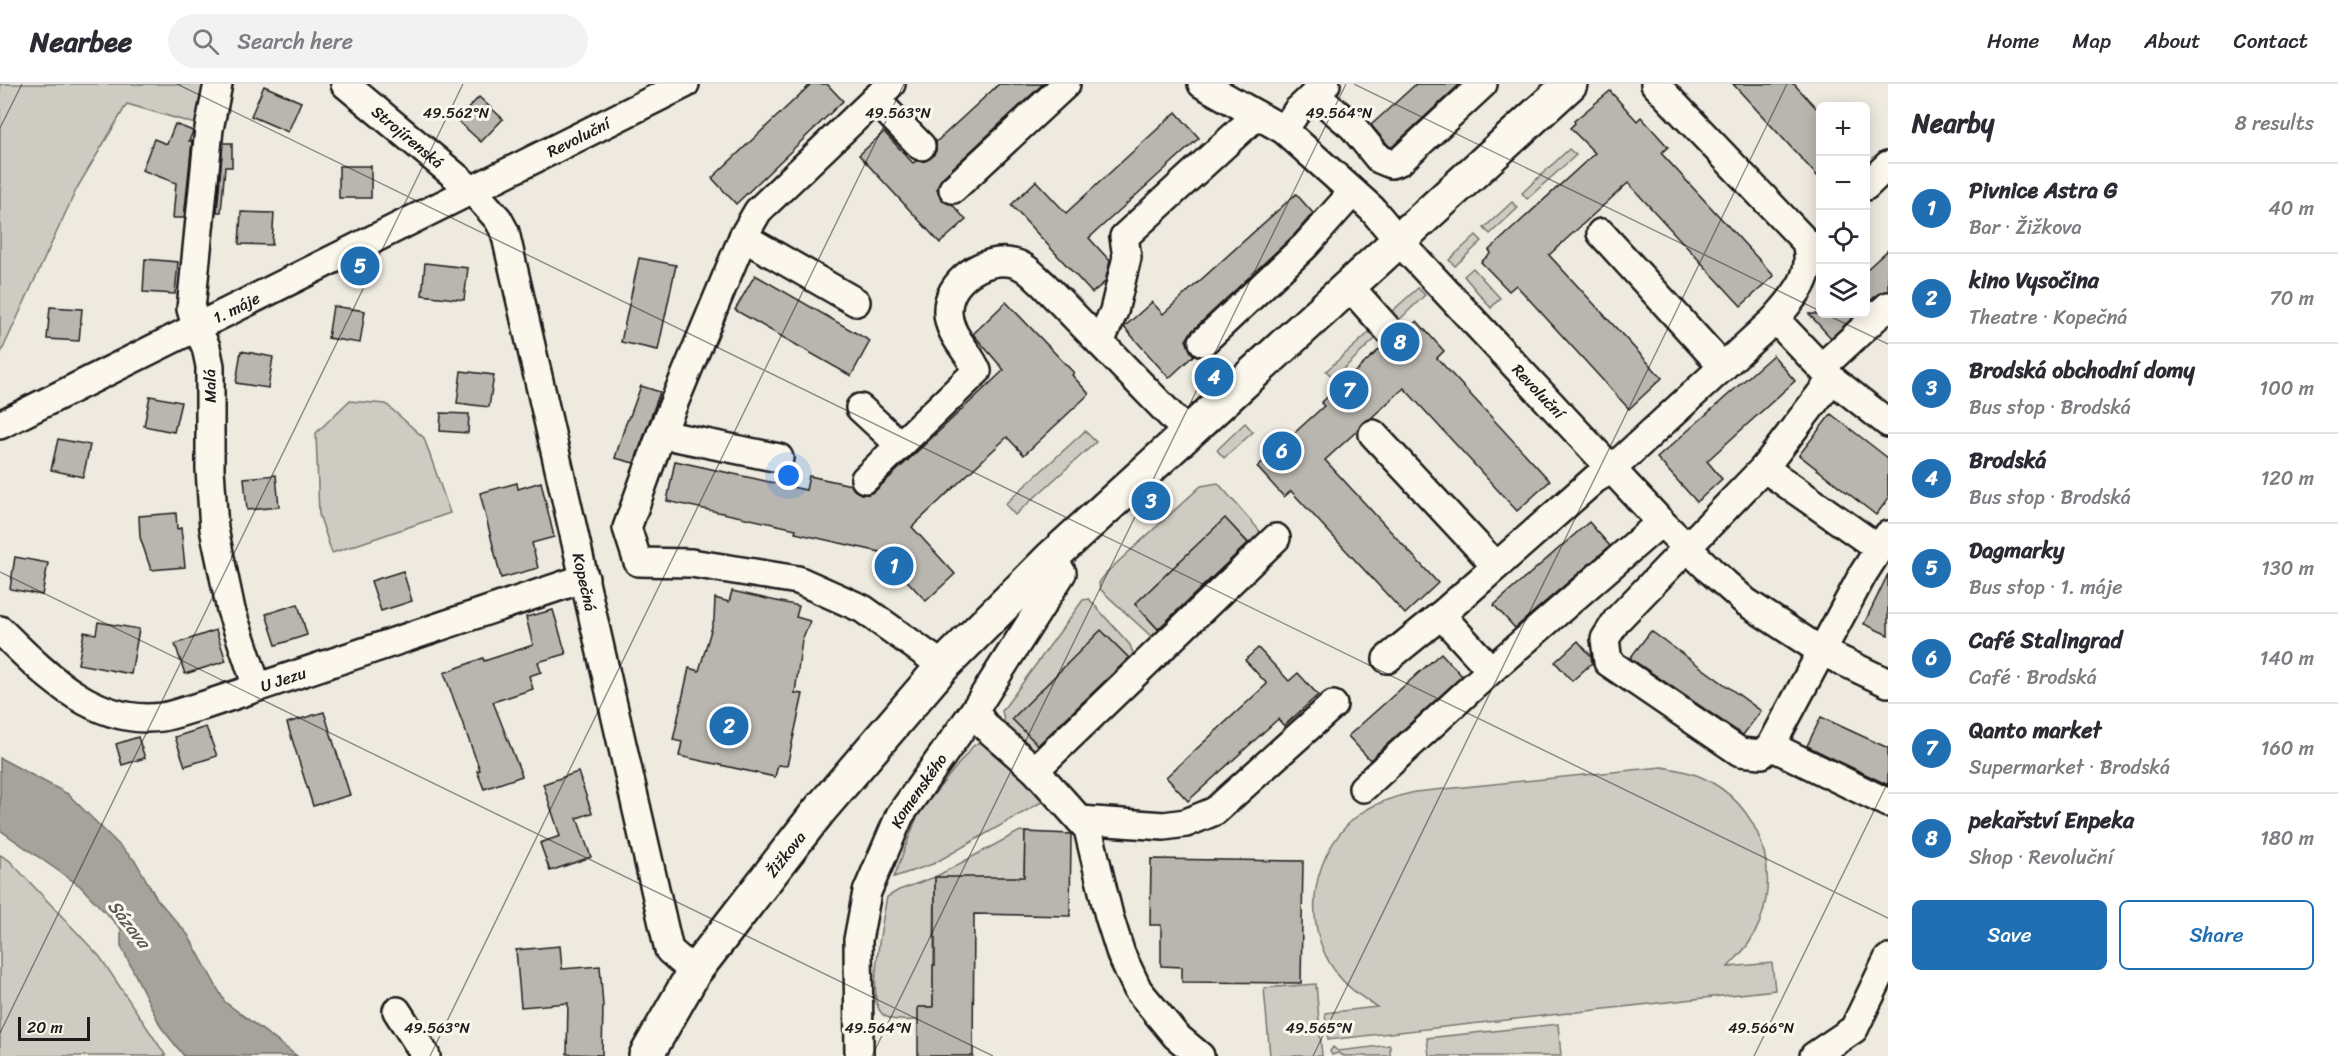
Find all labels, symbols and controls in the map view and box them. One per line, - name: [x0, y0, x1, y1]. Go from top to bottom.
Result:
- search box: [168, 14, 588, 68]
- text: Nearbee: [30, 17, 132, 66]
- text: Search here: [237, 22, 353, 61]
- text: Home: [1987, 22, 2039, 60]
- text: Map: [2072, 22, 2111, 60]
- text: About: [2144, 22, 2201, 60]
- text: Contact: [2234, 22, 2308, 60]
- icon: search: [189, 25, 222, 58]
- street label: Strojírenská: [365, 97, 451, 176]
- text: 49.562°N: [423, 100, 490, 126]
- text: 49.563°N: [865, 100, 932, 126]
- text: 49.564°N: [1306, 100, 1373, 126]
- text: Nearby: [1912, 100, 1994, 146]
- map controls: [1816, 102, 1870, 318]
- button: +: [1816, 102, 1870, 156]
- text: 8 results: [2235, 106, 2314, 141]
- street label: Revoluční: [541, 108, 617, 165]
- button: −: [1816, 156, 1870, 210]
- text: Pivnice Astra G: [1969, 171, 2118, 210]
- text: 1: [1927, 191, 1936, 226]
- text: 40 m: [2268, 191, 2314, 226]
- button: locate: [1816, 210, 1870, 264]
- text: Bar · Žižkova: [1969, 210, 2082, 245]
- pin: 5: [340, 244, 380, 288]
- text: kino Vysočina: [1969, 261, 2099, 300]
- button: layers: [1816, 264, 1870, 318]
- text: 2: [1926, 281, 1937, 316]
- text: 70 m: [2269, 281, 2314, 316]
- street label: 1. máje: [208, 283, 265, 331]
- text: Theatre · Kopečná: [1969, 300, 2127, 335]
- pin: 8: [1380, 320, 1420, 364]
- text: Brodská obchodní domy: [1969, 351, 2195, 390]
- pin: 4: [1194, 354, 1234, 400]
- street label: Revoluční: [1505, 356, 1574, 427]
- pin: 7: [1330, 368, 1368, 412]
- street label: Malá: [195, 369, 225, 403]
- text: 3: [1926, 371, 1937, 406]
- text: 100 m: [2260, 371, 2314, 406]
- text: Bus stop · Brodská: [1969, 390, 2131, 425]
- pin: 6: [1262, 428, 1302, 473]
- text: Brodská: [1969, 441, 2046, 480]
- your location: [774, 461, 803, 490]
- text: 4: [1925, 461, 1938, 496]
- text: 120 m: [2261, 461, 2314, 496]
- pin: 3: [1132, 478, 1170, 524]
- text: Bus stop · Brodská: [1969, 480, 2131, 515]
- text: Dagmarky: [1969, 531, 2064, 570]
- pin: 1: [874, 544, 914, 588]
- street label: Kopečná: [564, 550, 606, 614]
- text: 5: [1925, 551, 1938, 586]
- text: 130 m: [2261, 551, 2314, 586]
- text: Bus stop · 1. máje: [1969, 570, 2122, 605]
- text: Café Stalingrad: [1969, 621, 2122, 660]
- text: 6: [1926, 641, 1937, 676]
- text: 140 m: [2260, 641, 2314, 676]
- street label: U Jezu: [256, 658, 310, 700]
- text: Café · Brodská: [1969, 660, 2097, 695]
- pin: 2: [710, 704, 748, 748]
- text: Qanto market: [1969, 711, 2102, 750]
- text: 7: [1926, 731, 1937, 766]
- text: 160 m: [2261, 731, 2314, 766]
- street label: Komenského: [882, 746, 955, 833]
- text: Supermarket · Brodská: [1969, 750, 2170, 785]
- text: pekařství Enpeka: [1969, 801, 2134, 840]
- text: 8: [1925, 821, 1938, 856]
- text: 180 m: [2260, 821, 2314, 856]
- street label: Žižkova: [758, 824, 813, 884]
- text: Shop · Revoluční: [1969, 840, 2113, 875]
- water label: Sázava: [99, 892, 160, 957]
- button: Save: [1912, 900, 2107, 970]
- button: Share: [2119, 900, 2314, 970]
- text: 20 m: [27, 1013, 63, 1042]
- scale bar: [18, 1014, 90, 1042]
- text: 49.563°N: [404, 1015, 471, 1041]
- text: 49.564°N: [845, 1015, 912, 1041]
- text: 49.565°N: [1286, 1015, 1353, 1041]
- text: 49.566°N: [1728, 1015, 1795, 1041]

